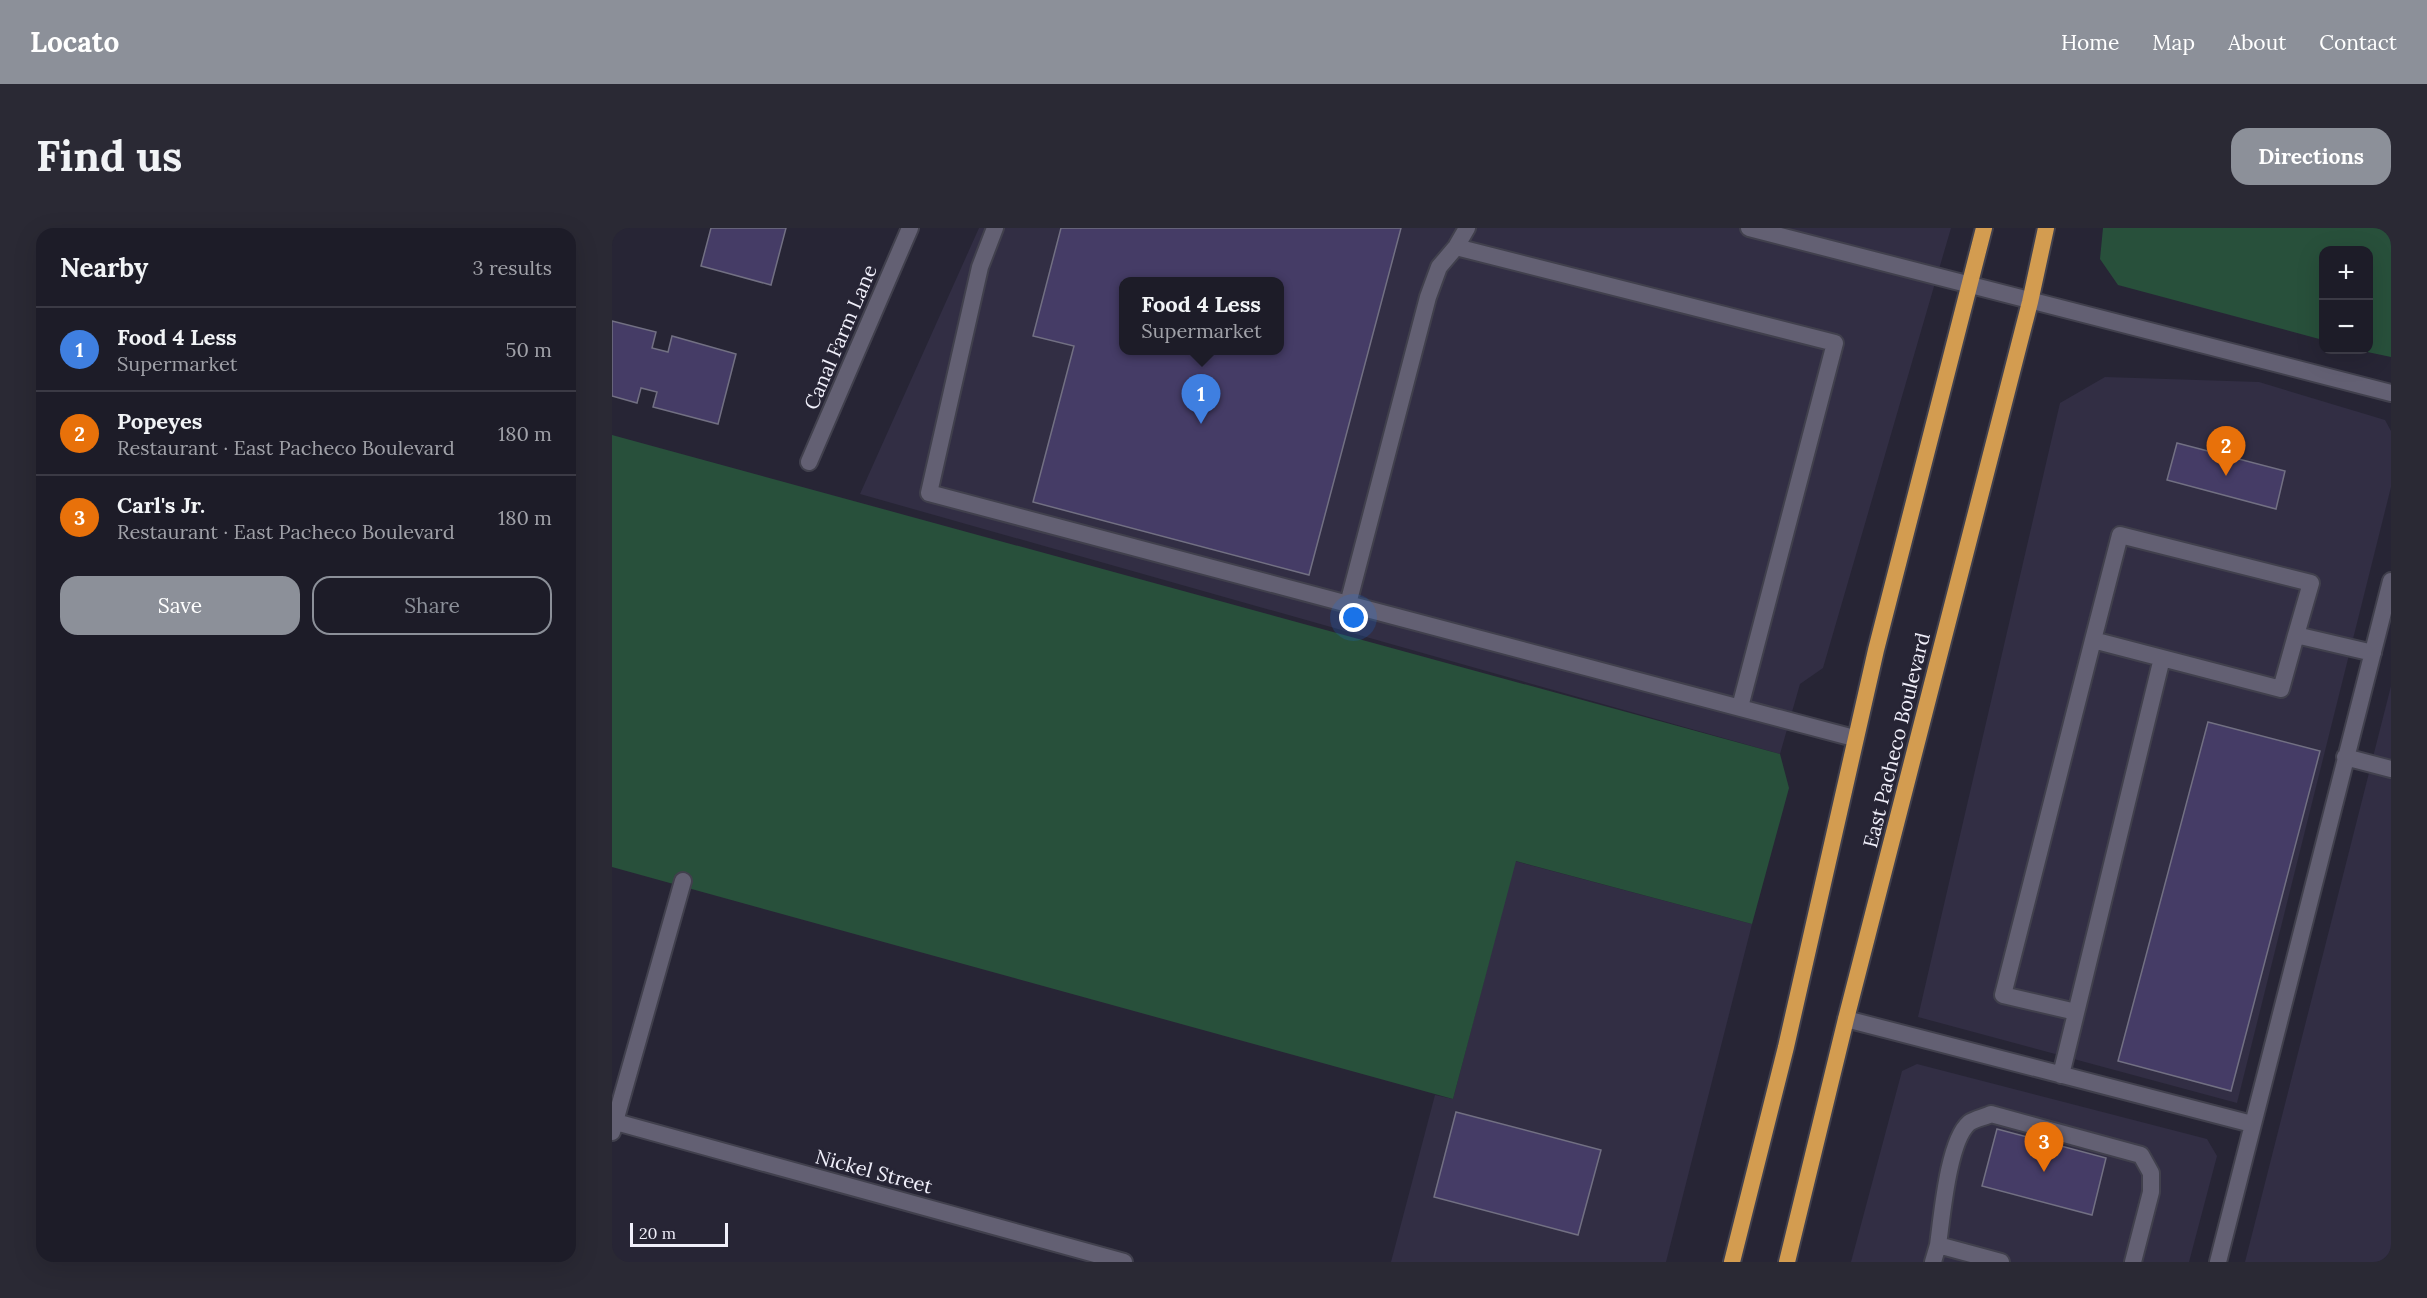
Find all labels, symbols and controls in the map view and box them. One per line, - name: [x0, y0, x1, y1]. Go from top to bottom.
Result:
- text: Locato: [30, 24, 119, 60]
- text: Home: [2061, 29, 2119, 56]
- text: Map: [2152, 29, 2195, 56]
- text: About: [2228, 29, 2286, 56]
- text: Contact: [2319, 29, 2397, 56]
- button: Directions: [2231, 128, 2391, 185]
- text: Find us: [36, 129, 182, 183]
- map controls: [2319, 246, 2373, 354]
- button: +: [2319, 246, 2373, 300]
- text: Nearby: [60, 251, 148, 284]
- text: 3 results: [473, 255, 552, 280]
- street label: Canal Farm Lane: [798, 261, 882, 413]
- popup: [1119, 277, 1284, 355]
- text: Food 4 Less: [1141, 290, 1261, 318]
- button: −: [2319, 300, 2373, 354]
- text: Supermarket: [1141, 318, 1262, 343]
- text: Food 4 Less: [117, 323, 237, 351]
- text: 1: [75, 337, 84, 362]
- text: 50 m: [506, 337, 552, 362]
- text: Supermarket: [117, 351, 237, 376]
- pin: 1: [1182, 374, 1220, 424]
- text: Popeyes: [117, 407, 203, 435]
- text: 2: [74, 421, 85, 446]
- text: 180 m: [498, 421, 552, 446]
- pin: 2: [2206, 426, 2246, 476]
- text: Restaurant · East Pacheco Boulevard: [117, 435, 455, 460]
- text: Carl's Jr.: [117, 491, 205, 519]
- text: 3: [74, 505, 85, 530]
- text: 180 m: [498, 505, 552, 530]
- text: Restaurant · East Pacheco Boulevard: [117, 519, 455, 544]
- button: Save: [60, 576, 300, 635]
- button: Share: [312, 576, 552, 635]
- your location: [1339, 603, 1368, 632]
- street label: East Pacheco Boulevard: [1857, 630, 1935, 850]
- pin: 3: [2024, 1122, 2064, 1172]
- street label: Nickel Street: [813, 1143, 936, 1199]
- scale bar: [630, 1220, 728, 1248]
- text: 20 m: [639, 1223, 676, 1243]

